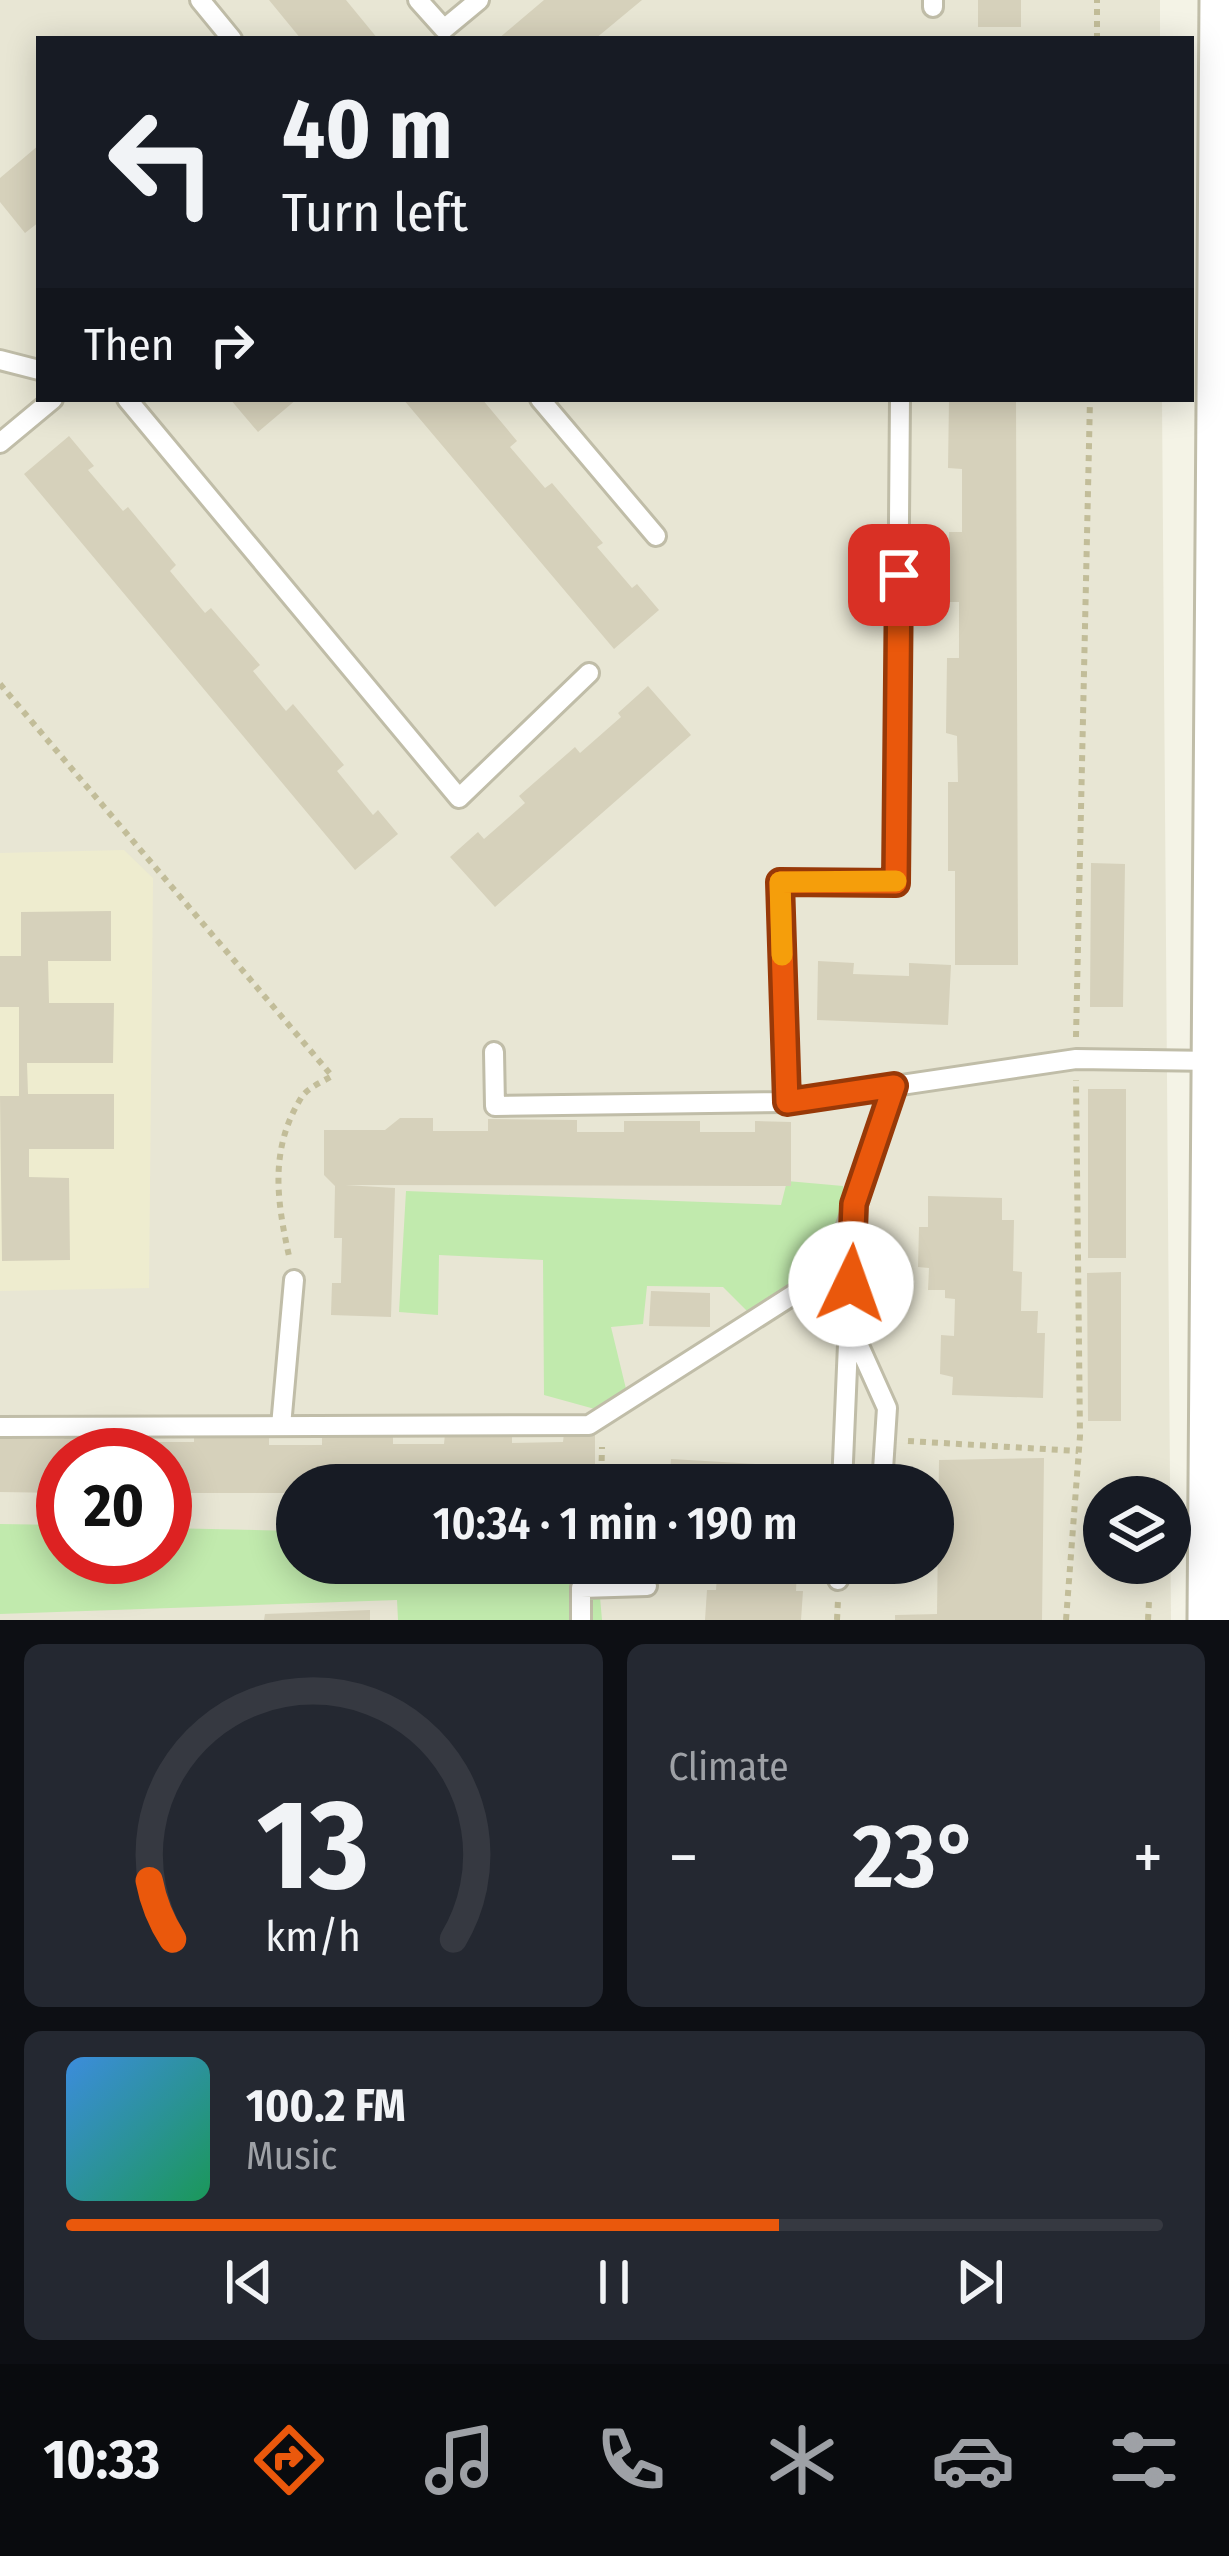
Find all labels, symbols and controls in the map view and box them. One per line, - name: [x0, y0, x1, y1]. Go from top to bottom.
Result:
- text: 40 m: [282, 79, 453, 180]
- icon: left: [84, 84, 240, 240]
- text: Turn left: [282, 181, 468, 245]
- icon: right: [199, 312, 265, 378]
- text: Then: [84, 318, 175, 372]
- pin: [848, 524, 950, 626]
- icon: arrive: [866, 542, 932, 608]
- position arrow: [788, 1221, 914, 1347]
- speed limit sign: 20: [36, 1428, 192, 1584]
- map controls: [1083, 1476, 1191, 1584]
- button: layers: [1083, 1476, 1191, 1584]
- text: 10:34 · 1 min · 190 m: [433, 1497, 797, 1551]
- text: Climate: [669, 1744, 789, 1790]
- text: 13: [257, 1771, 369, 1921]
- text: 23°: [853, 1803, 978, 1911]
- text: −: [669, 1818, 698, 1897]
- text: +: [1133, 1818, 1163, 1897]
- text: km/h: [265, 1910, 361, 1961]
- text: 100.2 FM: [246, 2079, 406, 2133]
- text: Music: [246, 2133, 337, 2179]
- icon: previous: [216, 2249, 282, 2315]
- icon: pause: [581, 2249, 647, 2315]
- icon: next: [947, 2249, 1013, 2315]
- icon: directions: [247, 2418, 331, 2502]
- icon: music: [418, 2418, 502, 2502]
- icon: phone: [589, 2418, 673, 2502]
- icon: climate: [760, 2418, 844, 2502]
- icon: car: [931, 2418, 1015, 2502]
- icon: filters: [1102, 2418, 1186, 2502]
- text: 10:33: [43, 2428, 160, 2492]

